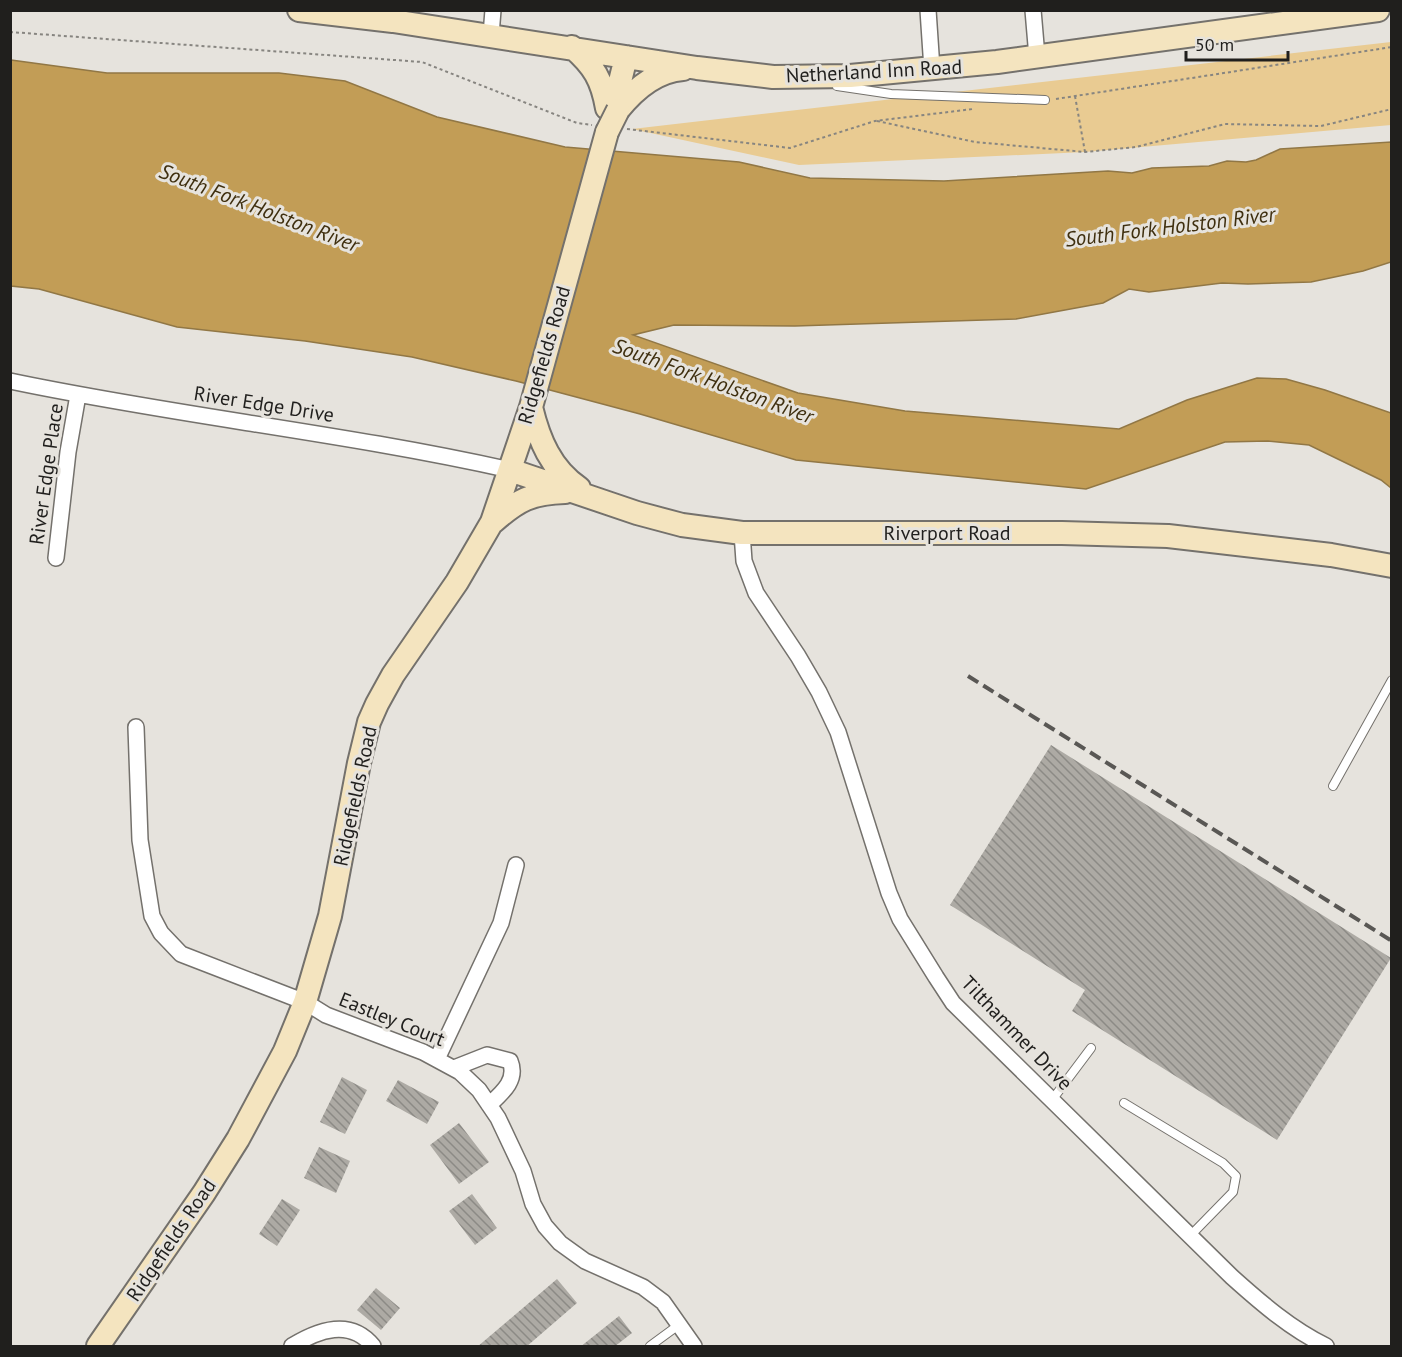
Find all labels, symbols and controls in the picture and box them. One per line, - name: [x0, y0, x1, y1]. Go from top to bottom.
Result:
- scale bar: [1186, 24, 1288, 62]
- text: 50 m: [1195, 33, 1234, 56]
- street label: Netherland Inn Road: [785, 53, 963, 89]
- water label: South Fork Holston River: [156, 157, 365, 259]
- water label: South Fork Holston River: [1063, 200, 1279, 253]
- street label: Ridgefields Road: [512, 283, 576, 427]
- water label: South Fork Holston River: [609, 332, 819, 430]
- street label: River Edge Drive: [192, 380, 336, 428]
- street label: River Edge Place: [23, 402, 69, 546]
- street label: Riverport Road: [883, 520, 1011, 546]
- street label: Ridgefields Road: [327, 724, 383, 868]
- street label: Tilthammer Drive: [956, 970, 1078, 1096]
- street label: Eastley Court: [335, 986, 449, 1052]
- street label: Ridgefields Road: [120, 1174, 222, 1306]

